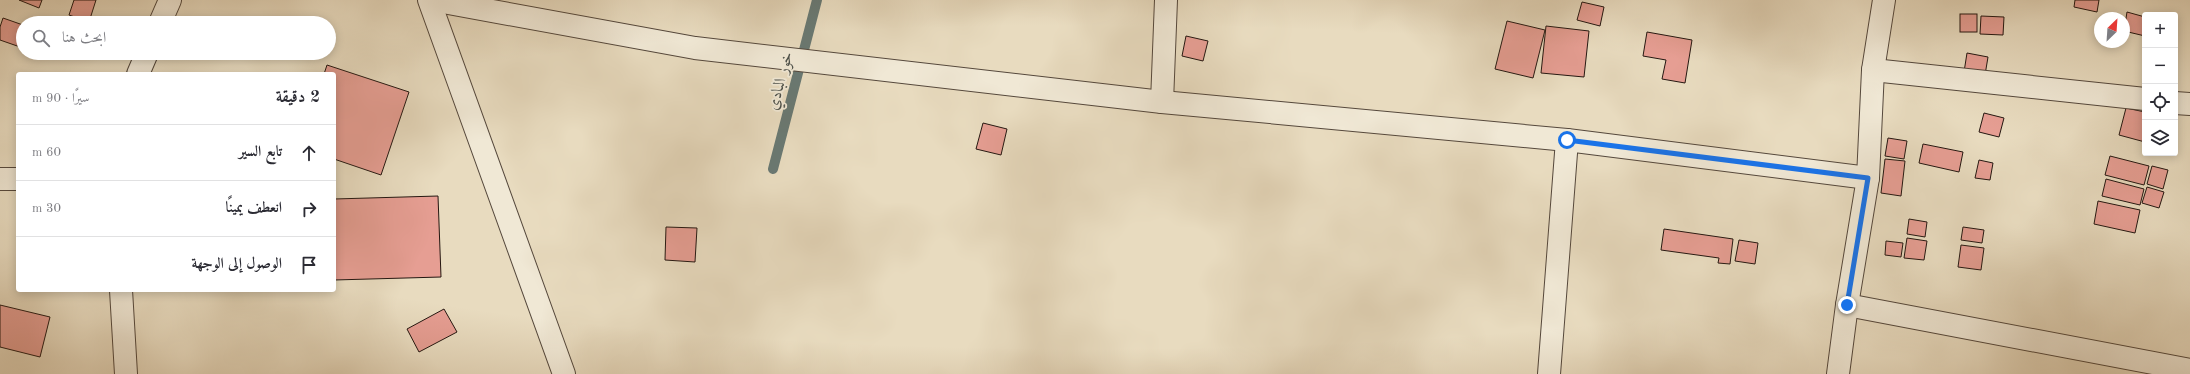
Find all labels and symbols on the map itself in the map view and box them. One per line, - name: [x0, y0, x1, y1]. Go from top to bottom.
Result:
- north arrow: [2094, 12, 2130, 48]
- water label: خور البادي: [765, 50, 799, 113]
- route start: [1558, 131, 1576, 149]
- route end: [1838, 296, 1856, 314]

